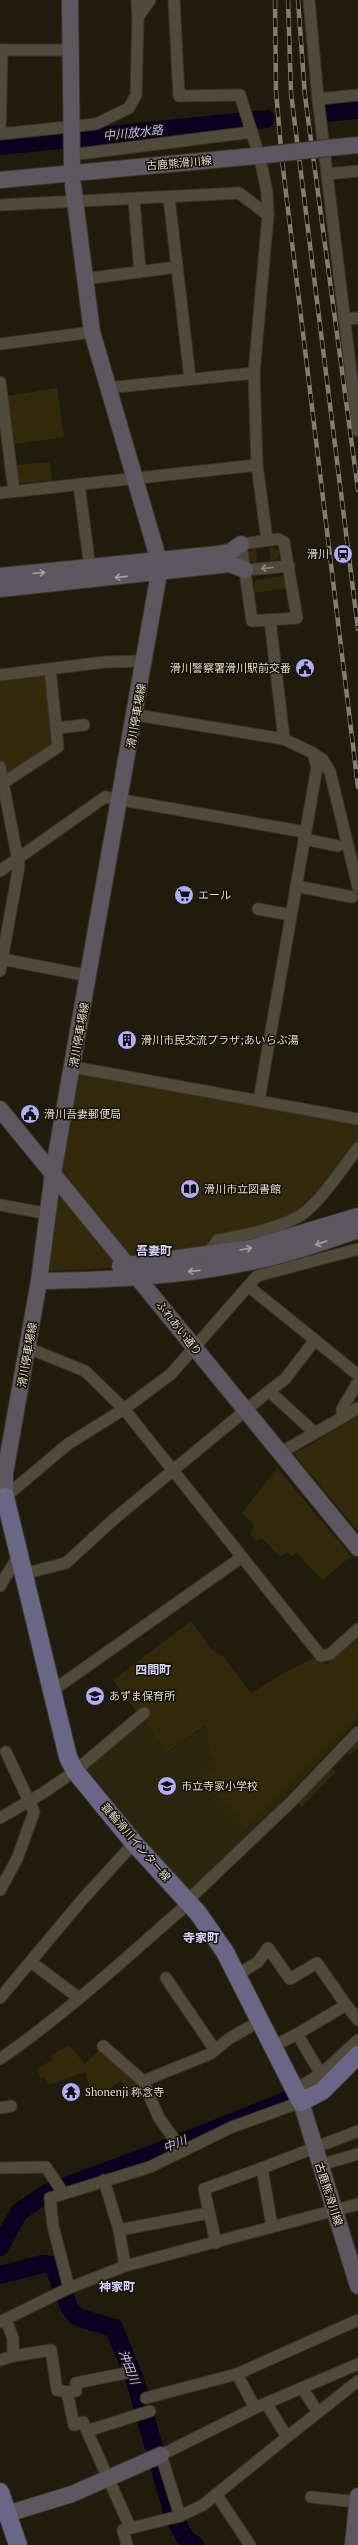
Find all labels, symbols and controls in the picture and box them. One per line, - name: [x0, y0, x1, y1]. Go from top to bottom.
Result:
- water label: 中川放水路: [102, 122, 165, 143]
- street label: 古鹿熊滑川線: [146, 153, 212, 173]
- station icon: 滑川: [332, 543, 354, 565]
- place label: 滑川: [307, 547, 329, 561]
- one-way arrow: [261, 564, 274, 571]
- one-way arrow: [32, 569, 45, 576]
- one-way arrow: [115, 574, 128, 581]
- public building icon: 滑川警察署滑川駅前交番: [294, 657, 316, 679]
- place label: 滑川警察署滑川駅前交番: [170, 661, 291, 675]
- street label: 滑川停車場線: [123, 682, 149, 750]
- supermarket icon: エール: [173, 884, 195, 906]
- place label: エール: [198, 888, 231, 902]
- street label: 滑川停車場線: [66, 1001, 92, 1069]
- building icon: 滑川市民交流プラザ;あいらぶ湯: [116, 1029, 138, 1051]
- place label: 滑川市民交流プラザ;あいらぶ湯: [141, 1033, 299, 1047]
- public building icon: 滑川吾妻郵便局: [19, 1103, 41, 1125]
- place label: 滑川吾妻郵便局: [44, 1107, 121, 1121]
- library icon: 滑川市立図書館: [179, 1178, 201, 1200]
- place label: 滑川市立図書館: [204, 1182, 281, 1196]
- one-way arrow: [315, 1240, 328, 1247]
- district label: 吾妻町: [136, 1243, 172, 1258]
- one-way arrow: [239, 1245, 252, 1253]
- one-way arrow: [188, 1267, 201, 1275]
- street label: ふれあい通り: [153, 1298, 205, 1358]
- street label: 滑川停車場線: [14, 1321, 40, 1389]
- district label: 四間町: [135, 1662, 171, 1677]
- school or university icon: あずま保育所: [84, 1685, 106, 1707]
- place label: あずま保育所: [109, 1689, 176, 1703]
- school or university icon: 市立寺家小学校: [156, 1775, 178, 1797]
- place label: 市立寺家小学校: [181, 1779, 258, 1793]
- street label: 蓑輪滑川インター線: [98, 1800, 174, 1884]
- district label: 寺家町: [183, 1930, 219, 1945]
- temple icon: Shonenji 称念寺: [60, 2081, 82, 2103]
- place label: Shonenji 称念寺: [85, 2085, 164, 2099]
- water label: 中川: [161, 2131, 191, 2155]
- street label: 古鹿熊滑川線: [312, 2160, 346, 2228]
- district label: 神家町: [99, 2279, 135, 2294]
- water label: 沖田川: [116, 2347, 144, 2388]

